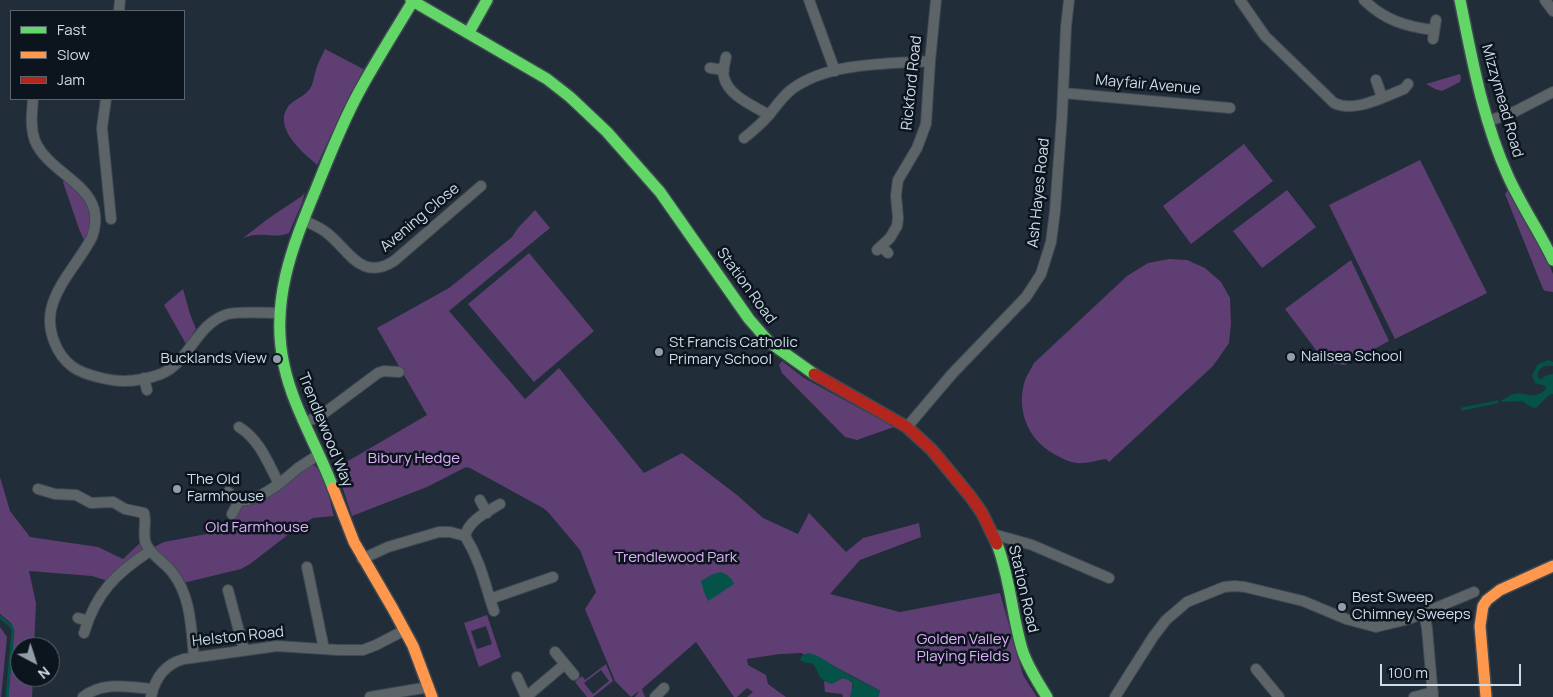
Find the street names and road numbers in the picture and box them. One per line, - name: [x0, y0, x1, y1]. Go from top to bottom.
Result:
- street label: Rickford Road: [898, 35, 926, 131]
- street label: Mizzymead Road: [1477, 42, 1527, 160]
- street label: Mayfair Avenue: [1095, 71, 1201, 99]
- street label: Ash Hayes Road: [1024, 137, 1054, 249]
- street label: Avening Close: [377, 180, 463, 256]
- street label: Station Road: [712, 245, 780, 327]
- street label: Trendlewood Way: [294, 370, 356, 490]
- street label: Station Road: [1004, 543, 1042, 635]
- street label: Helston Road: [191, 623, 285, 651]

